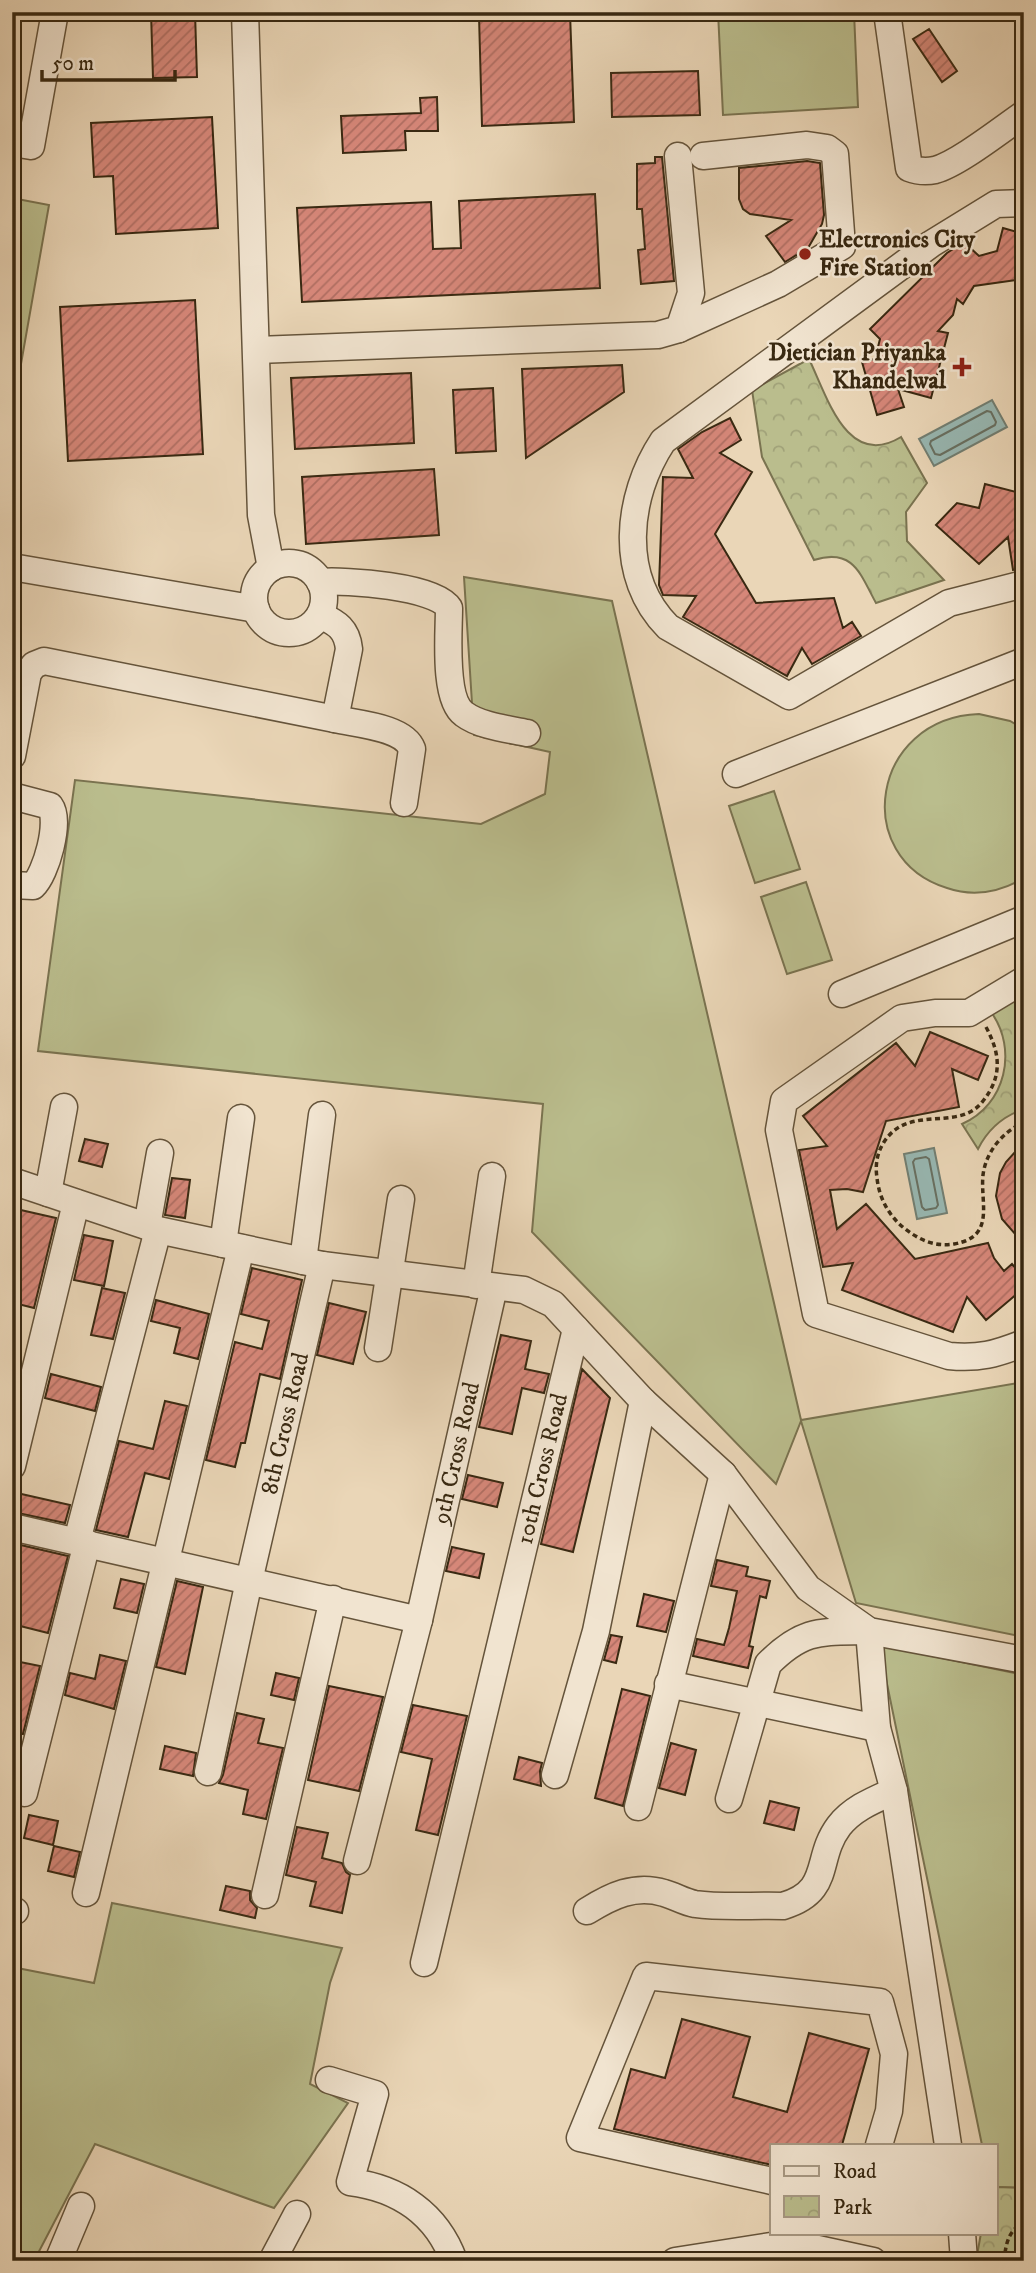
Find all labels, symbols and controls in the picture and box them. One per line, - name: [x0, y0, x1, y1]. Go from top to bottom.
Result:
- scale bar: [42, 38, 175, 82]
- text: 50 m: [52, 51, 94, 77]
- place label: Electronics City Fire Station: [819, 225, 976, 283]
- marker: Electronics City Fire Station: [797, 246, 813, 262]
- place label: Dietician Priyanka Khandelwal: [768, 338, 947, 396]
- marker: Dietician Priyanka Khandelwal: [952, 357, 972, 377]
- street label: 8th Cross Road: [254, 1350, 316, 1497]
- street label: 9th Cross Road: [426, 1379, 487, 1528]
- street label: 10th Cross Road: [510, 1390, 575, 1548]
- legend: [770, 2144, 998, 2234]
- text: Road: [833, 2159, 877, 2185]
- text: Park: [833, 2195, 873, 2221]

